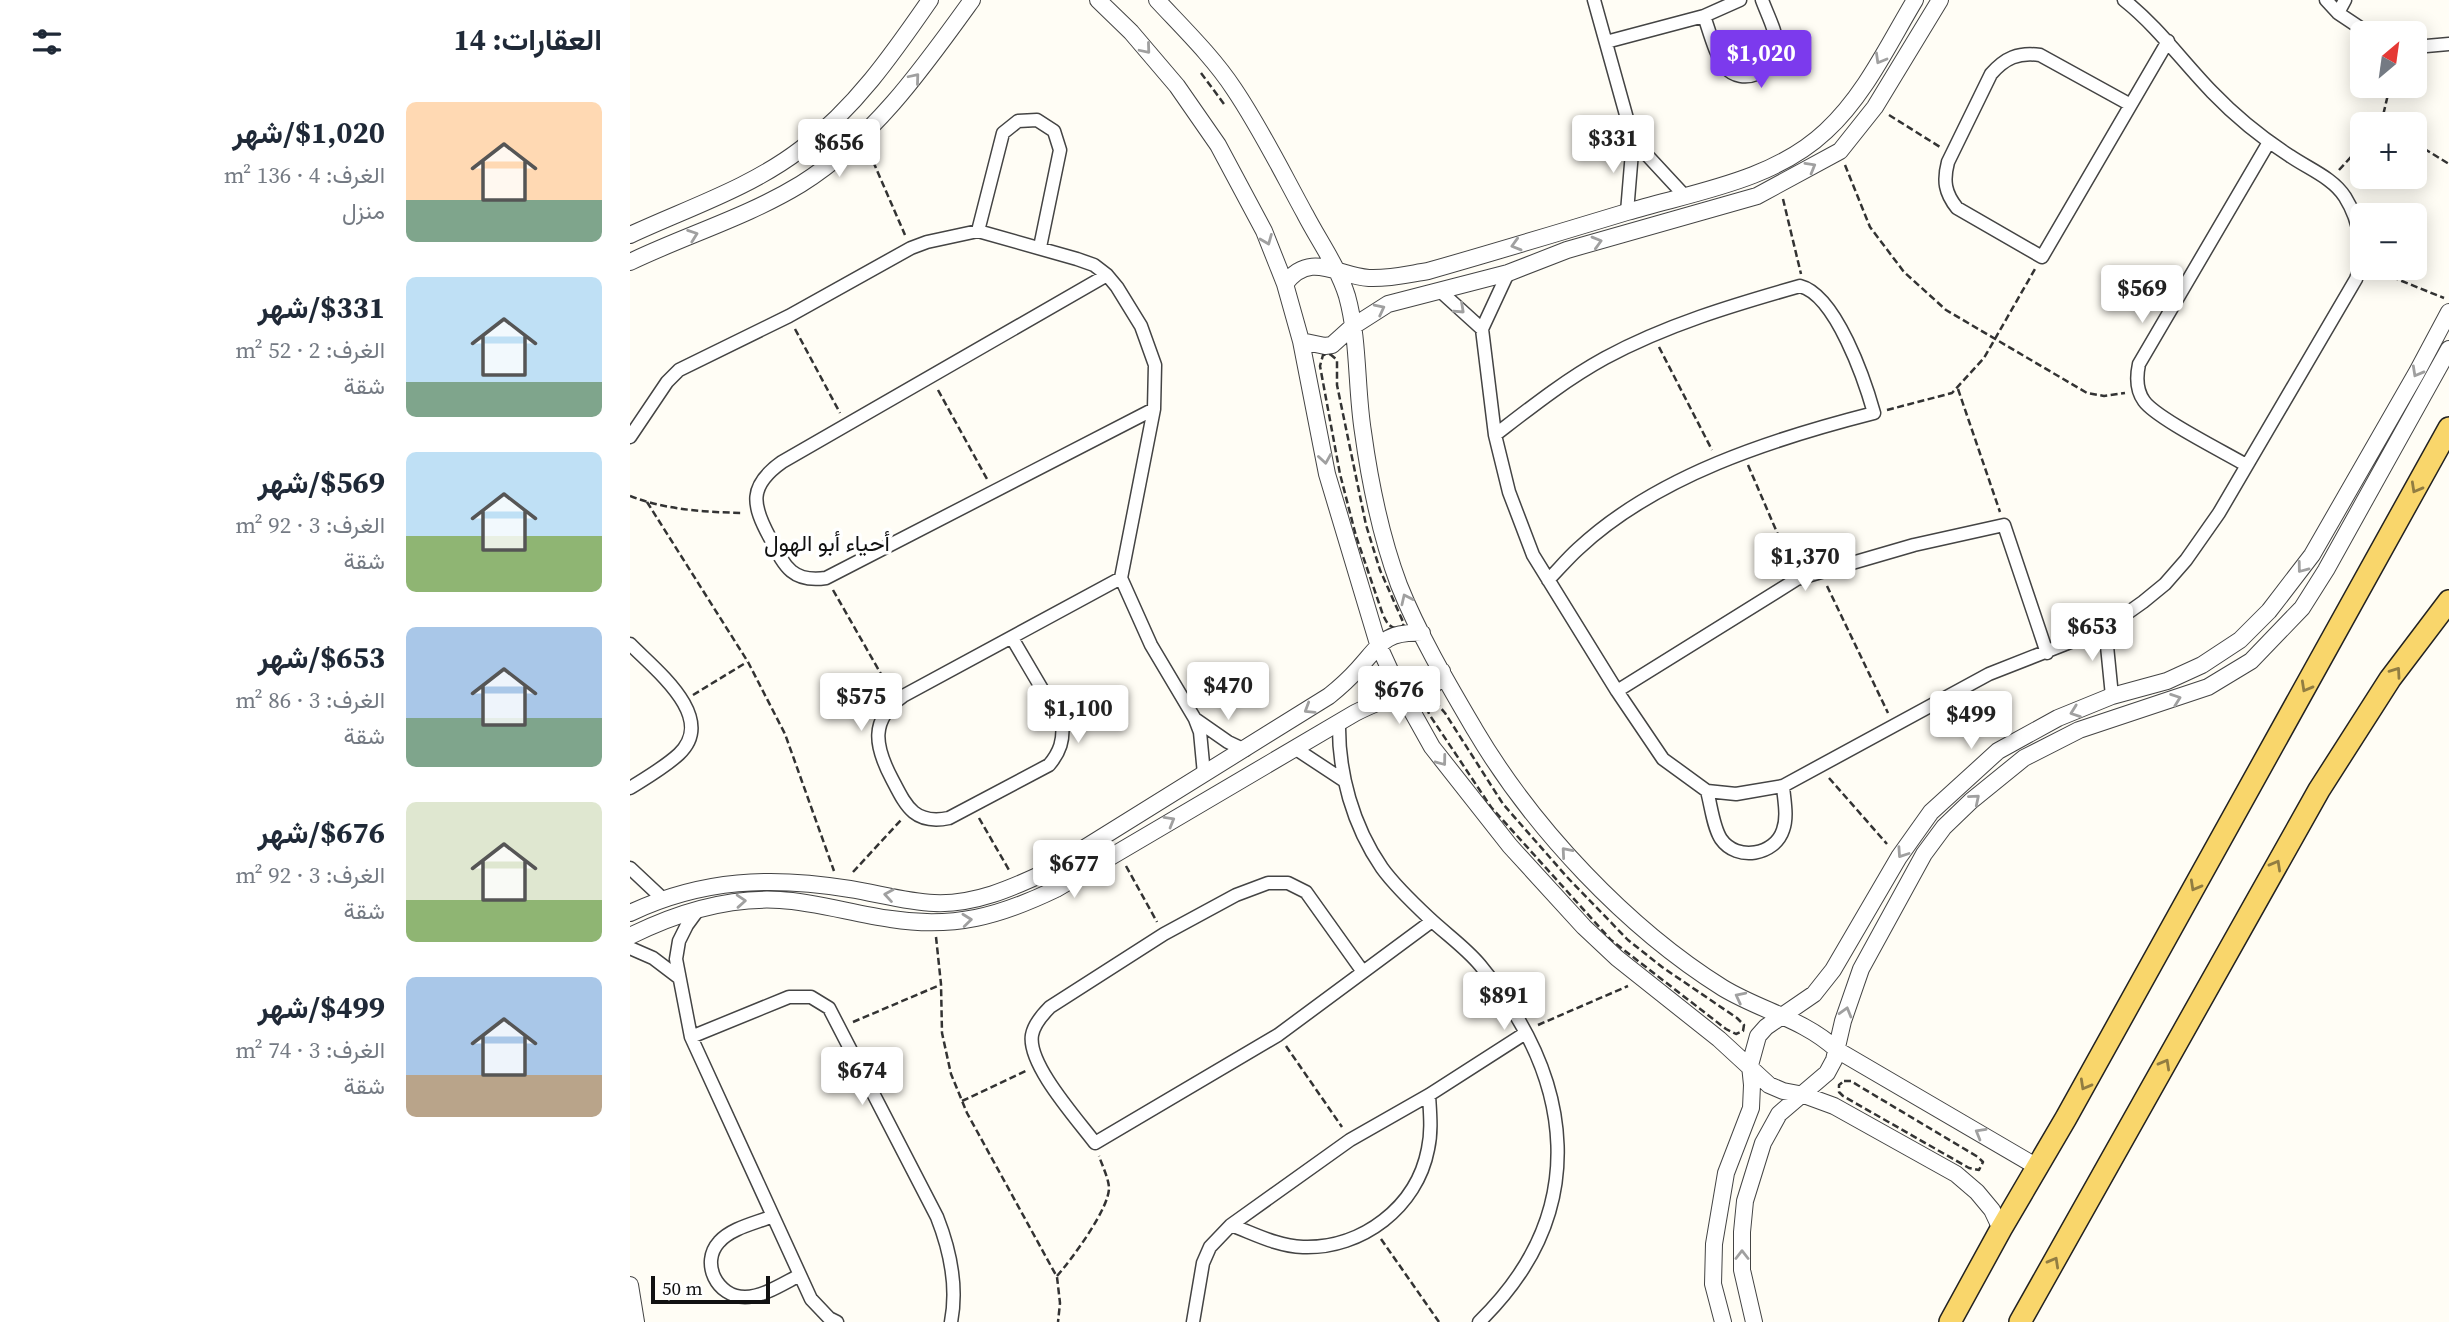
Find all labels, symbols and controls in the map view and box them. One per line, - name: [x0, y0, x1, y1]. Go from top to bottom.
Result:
- text: العقارات: 14: [453, 19, 602, 60]
- north arrow: [2350, 21, 2427, 98]
- map controls: [2350, 21, 2427, 280]
- icon: filters: [28, 23, 66, 61]
- pin: $1,020: [1704, 31, 1818, 90]
- text: $1,020: [1726, 37, 1796, 69]
- one-way arrow: [1138, 41, 1150, 54]
- one-way arrow: [1875, 51, 1888, 64]
- one-way arrow: [907, 73, 920, 85]
- text: $1,020/شهر: [232, 112, 385, 153]
- button: +: [2350, 112, 2427, 189]
- pin: $331: [1572, 116, 1654, 175]
- pin: $656: [798, 120, 880, 179]
- text: $331: [1588, 122, 1638, 154]
- text: $656: [814, 126, 864, 158]
- icon: home: [462, 130, 546, 214]
- text: الغرف: 4 · 136 m²: [224, 159, 385, 191]
- one-way arrow: [1804, 162, 1817, 175]
- text: منزل: [342, 195, 385, 227]
- button: −: [2350, 203, 2427, 280]
- one-way arrow: [686, 230, 698, 244]
- one-way arrow: [1259, 233, 1273, 245]
- one-way arrow: [1591, 236, 1603, 250]
- one-way arrow: [1510, 237, 1522, 252]
- pin: $569: [2101, 266, 2183, 325]
- text: $569: [2117, 272, 2167, 304]
- text: $331/شهر: [258, 287, 385, 328]
- one-way arrow: [1452, 301, 1465, 314]
- one-way arrow: [1373, 303, 1386, 317]
- icon: home: [462, 305, 546, 389]
- text: الغرف: 2 · 52 m²: [235, 334, 385, 366]
- one-way arrow: [2412, 365, 2425, 377]
- text: شقة: [343, 370, 385, 402]
- one-way arrow: [1317, 454, 1332, 465]
- text: $569/شهر: [258, 462, 385, 503]
- icon: home: [462, 480, 546, 564]
- one-way arrow: [2411, 481, 2424, 493]
- text: الغرف: 3 · 92 m²: [235, 509, 385, 541]
- district label: أحياء أبو الهول: [764, 527, 890, 559]
- pin: $1,370: [1748, 534, 1862, 593]
- text: $1,370: [1770, 540, 1840, 572]
- text: شقة: [343, 545, 385, 577]
- one-way arrow: [2298, 560, 2311, 573]
- one-way arrow: [1400, 594, 1414, 606]
- pin: $653: [2051, 604, 2133, 663]
- text: $653: [2067, 610, 2117, 642]
- text: $653/شهر: [258, 637, 385, 678]
- icon: home: [462, 655, 546, 739]
- pin: $470: [1187, 662, 1269, 722]
- pin: $676: [1358, 666, 1440, 726]
- one-way arrow: [2388, 667, 2400, 680]
- text: $470: [1203, 669, 1253, 701]
- text: $676: [1374, 673, 1424, 705]
- pin: $575: [820, 674, 902, 733]
- text: $575: [836, 680, 886, 712]
- one-way arrow: [2300, 680, 2314, 692]
- text: الغرف: 3 · 86 m²: [235, 684, 385, 716]
- pin: $1,100: [1021, 686, 1135, 745]
- text: $1,100: [1043, 692, 1113, 724]
- pin: $499: [1930, 692, 2012, 751]
- one-way arrow: [2169, 693, 2181, 707]
- text: $499: [1946, 698, 1996, 730]
- one-way arrow: [1304, 701, 1317, 713]
- one-way arrow: [2069, 703, 2081, 717]
- text: شقة: [343, 720, 385, 752]
- one-way arrow: [1433, 753, 1446, 766]
- one-way arrow: [1966, 795, 1979, 807]
- text: $676/شهر: [258, 812, 385, 853]
- one-way arrow: [1162, 817, 1175, 830]
- icon: home: [462, 830, 546, 914]
- pin: $677: [1033, 841, 1115, 900]
- one-way arrow: [1898, 845, 1910, 858]
- text: $677: [1049, 847, 1099, 879]
- one-way arrow: [1562, 847, 1574, 860]
- text: الغرف: 3 · 92 m²: [235, 859, 385, 891]
- one-way arrow: [2267, 860, 2281, 872]
- one-way arrow: [2190, 878, 2203, 891]
- one-way arrow: [883, 888, 895, 903]
- one-way arrow: [736, 894, 747, 909]
- text: شقة: [343, 895, 385, 927]
- one-way arrow: [962, 913, 973, 928]
- pin: $891: [1463, 972, 1545, 1032]
- text: $891: [1479, 979, 1529, 1011]
- text: $499/شهر: [258, 987, 385, 1028]
- one-way arrow: [1735, 991, 1747, 1005]
- icon: home: [462, 1005, 546, 1089]
- one-way arrow: [1838, 1006, 1852, 1018]
- text: الغرف: 3 · 74 m²: [235, 1034, 385, 1066]
- pin: $674: [821, 1048, 903, 1107]
- text: $674: [837, 1054, 887, 1086]
- one-way arrow: [2157, 1059, 2170, 1071]
- text: شقة: [343, 1070, 385, 1102]
- one-way arrow: [2080, 1077, 2093, 1090]
- one-way arrow: [1974, 1128, 1987, 1141]
- one-way arrow: [1734, 1249, 1750, 1260]
- one-way arrow: [2046, 1257, 2059, 1270]
- scale bar: [651, 1273, 770, 1305]
- text: 50 m: [662, 1275, 703, 1301]

